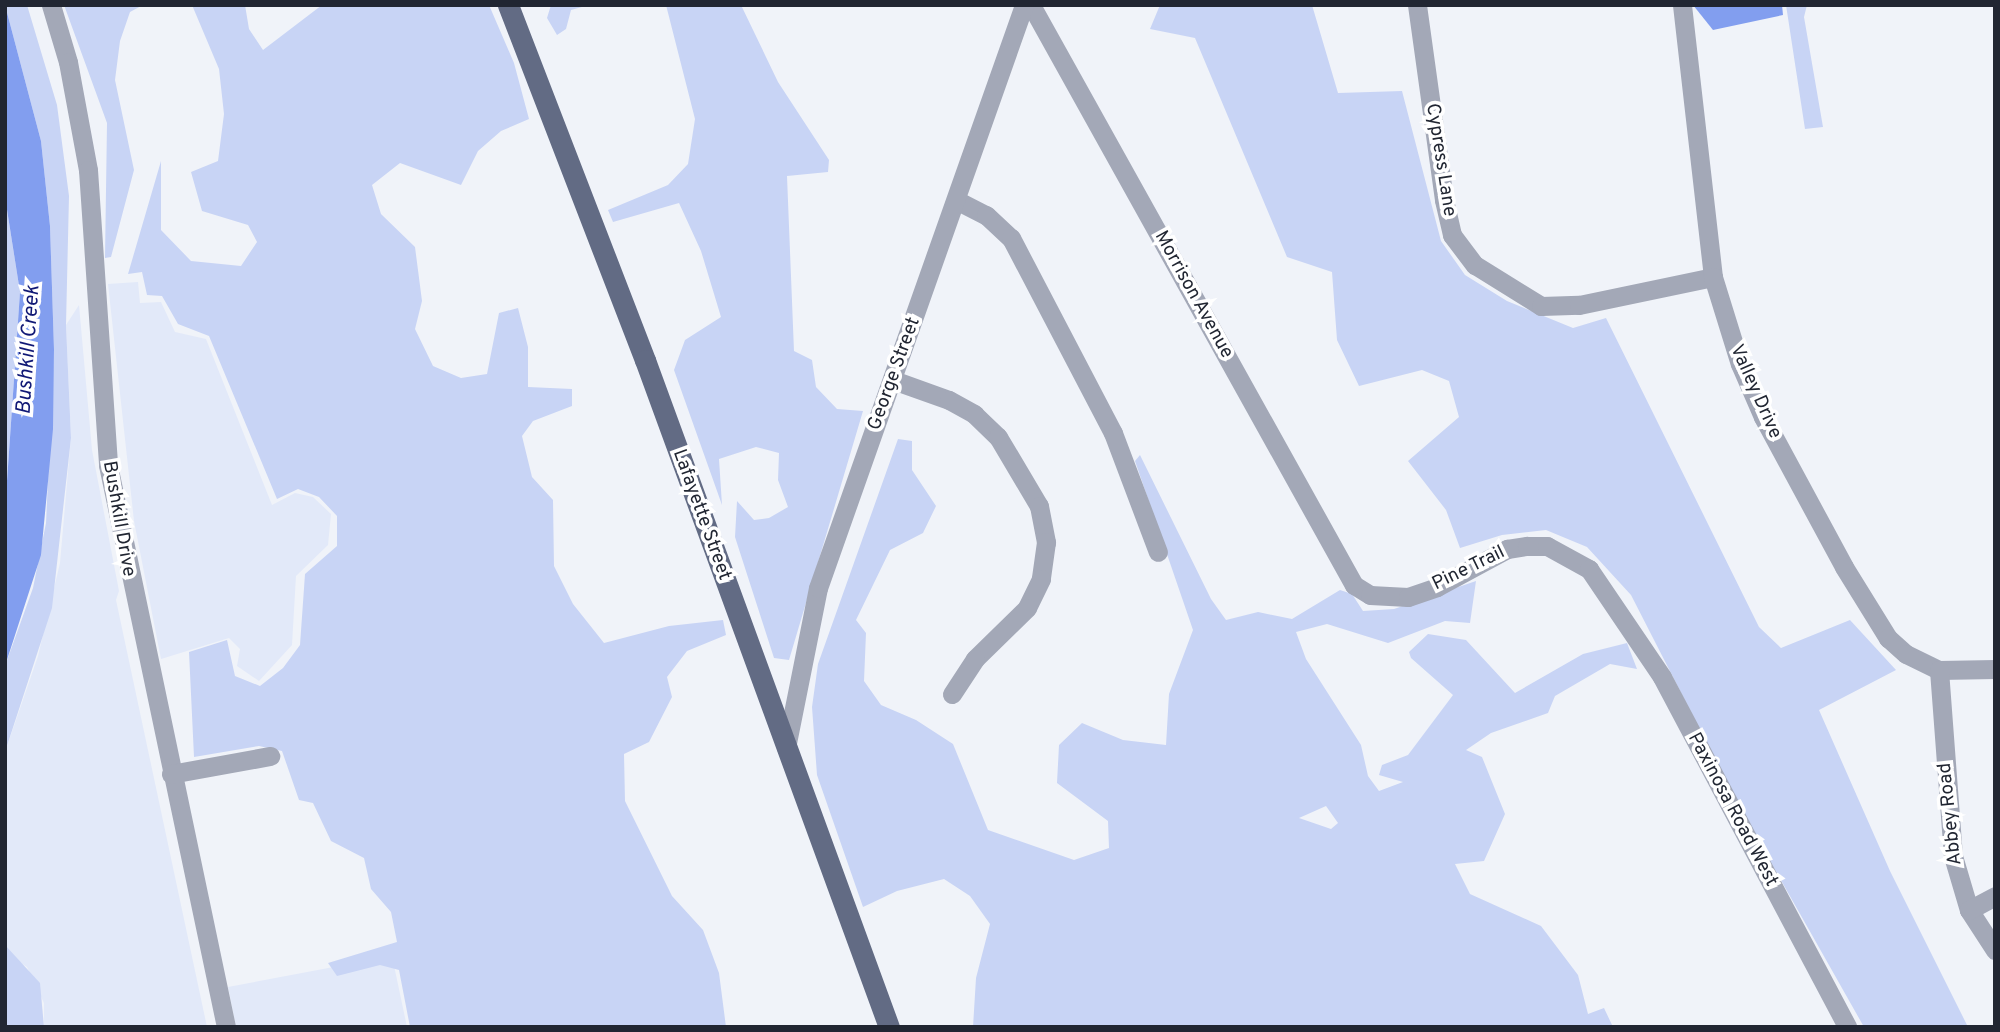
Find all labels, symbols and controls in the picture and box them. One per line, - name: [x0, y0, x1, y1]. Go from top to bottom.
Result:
- street label: Cypress Lane: [1420, 102, 1460, 218]
- street label: Morrison Avenue: [1148, 227, 1238, 363]
- water label: Bushkill Creek: [12, 285, 46, 415]
- street label: George Street: [864, 314, 926, 434]
- street label: Valley Drive: [1724, 342, 1786, 442]
- street label: Lafayette Street: [667, 446, 735, 584]
- street label: Bushkill Drive: [97, 459, 139, 579]
- street label: Pine Trail: [1429, 542, 1509, 596]
- street label: Paxinosa Road West: [1682, 729, 1782, 891]
- street label: Abbey Road: [1934, 762, 1968, 866]

